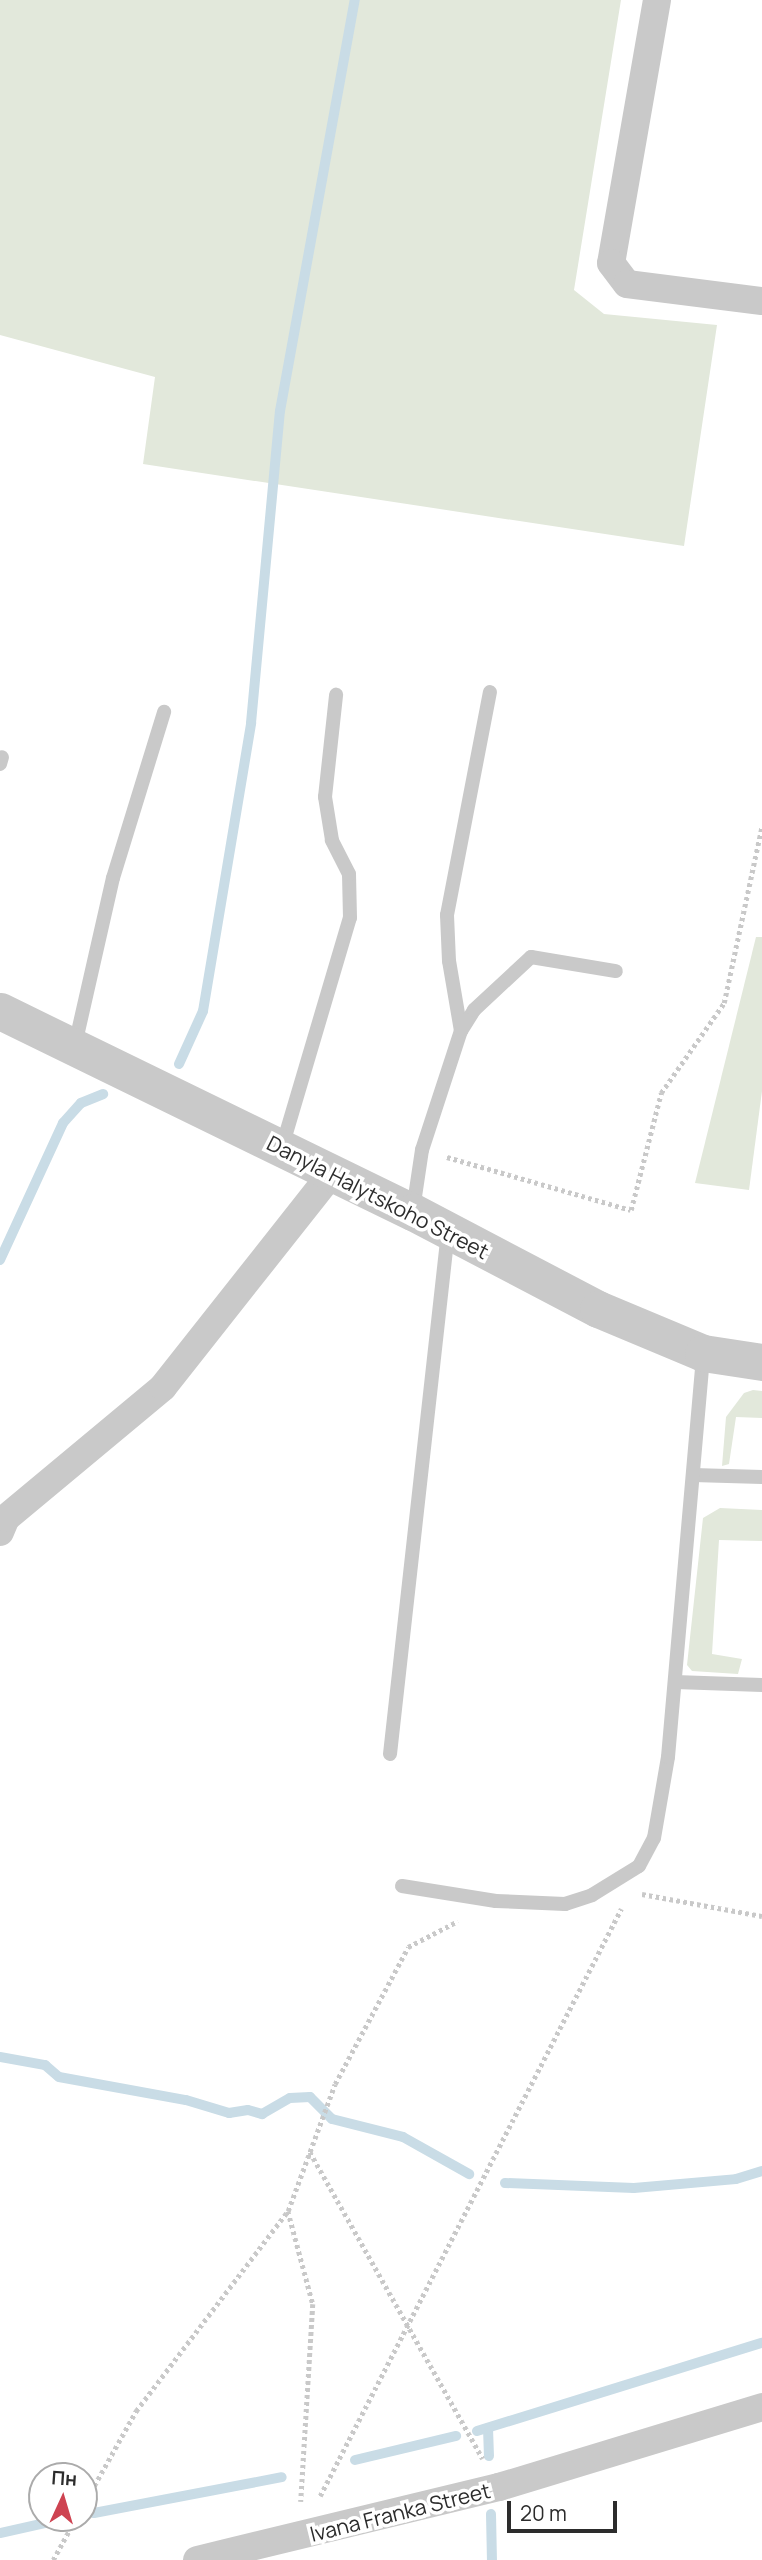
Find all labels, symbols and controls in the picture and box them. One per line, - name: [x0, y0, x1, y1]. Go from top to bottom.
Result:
- street label: Danyla Halytskoho Street: [263, 1130, 493, 1264]
- north arrow: [28, 2462, 98, 2532]
- text: Пн: [51, 2464, 78, 2492]
- street label: Ivana Franka Street: [307, 2477, 493, 2547]
- scale bar: [510, 2486, 620, 2530]
- text: 20 m: [520, 2499, 567, 2527]

